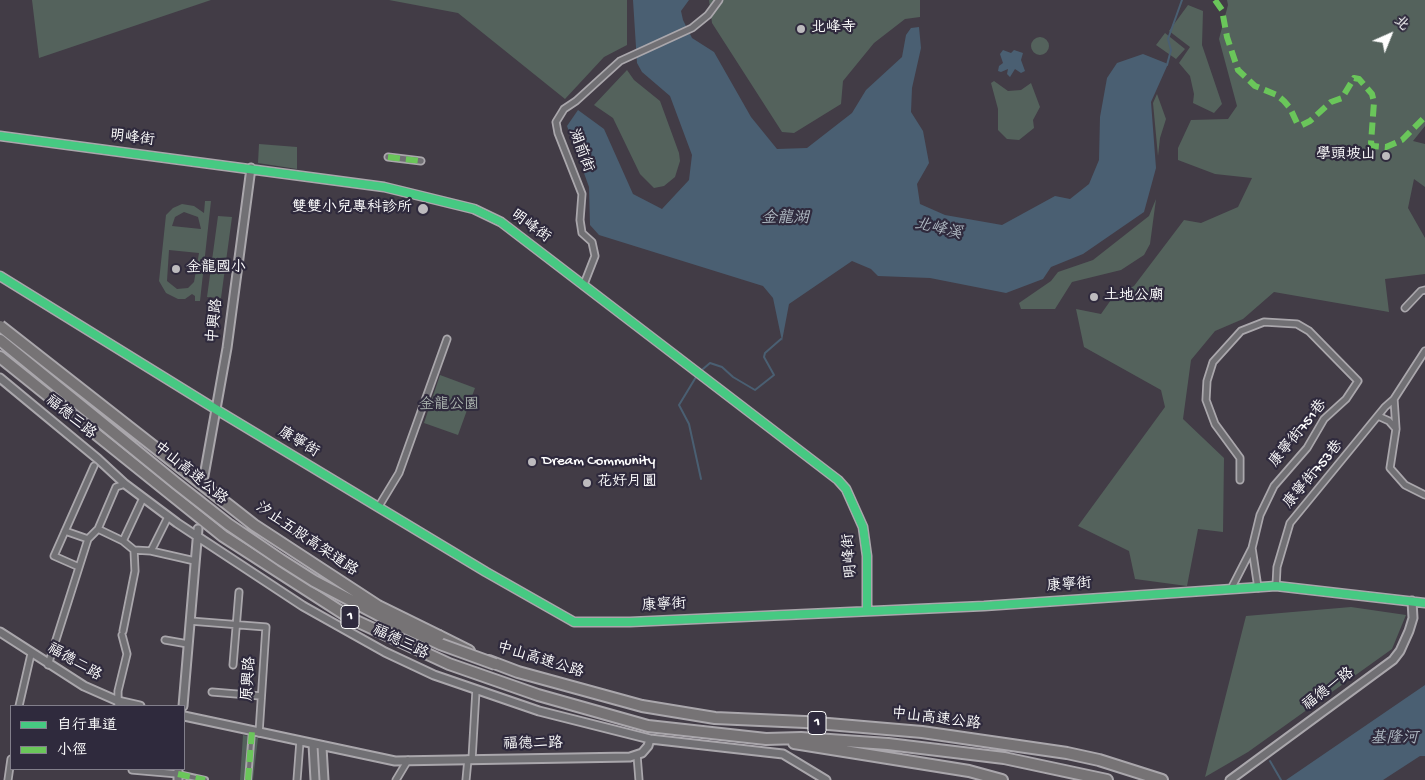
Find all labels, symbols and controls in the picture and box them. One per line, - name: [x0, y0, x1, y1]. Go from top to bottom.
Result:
- north arrow: [1365, 10, 1415, 60]
- text: 北: [1390, 13, 1412, 35]
- place label: 北峰寺: [811, 20, 856, 38]
- marker: 北峰寺: [795, 23, 807, 35]
- street label: 明峰街: [109, 127, 155, 151]
- street label: 湖前街: [564, 127, 596, 175]
- place label: 學頭坡山: [1316, 147, 1376, 165]
- marker: 學頭坡山: [1380, 150, 1392, 162]
- place label: 雙雙小兒專科診所: [292, 200, 412, 218]
- marker: 雙雙小兒專科診所: [416, 202, 430, 216]
- street label: 明峰街: [507, 206, 553, 248]
- water label: 金龍湖: [761, 210, 809, 230]
- water label: 北峰溪: [912, 215, 964, 245]
- place label: 金龍國小: [186, 260, 246, 278]
- marker: 金龍國小: [170, 263, 182, 275]
- place label: 土地公廟: [1104, 288, 1164, 306]
- marker: 土地公廟: [1088, 291, 1100, 303]
- street label: 中興路: [205, 298, 227, 344]
- street label: 福德三路: [41, 392, 99, 444]
- park label: 金龍公園: [419, 397, 479, 415]
- street label: 康寧街751巷: [1266, 397, 1332, 471]
- street label: 康寧街: [274, 424, 322, 462]
- street label: 康寧街753巷: [1280, 437, 1348, 513]
- street label: 中山高速公路: [149, 439, 231, 509]
- place label: Dream Community: [542, 453, 655, 471]
- marker: Dream Community: [526, 456, 538, 468]
- place label: 花好月圓: [597, 474, 657, 492]
- marker: 花好月圓: [581, 477, 593, 489]
- street label: 汐止五股高架道路: [251, 499, 361, 581]
- street label: 明峰街: [840, 533, 862, 579]
- street label: 康寧街: [1046, 575, 1092, 597]
- street label: 康寧街: [641, 596, 687, 616]
- road number: 1: [341, 606, 359, 628]
- street label: 福德三路: [369, 622, 431, 664]
- street label: 中山高速公路: [494, 639, 586, 683]
- street label: 福德二路: [44, 640, 104, 686]
- street label: 原興路: [239, 656, 261, 702]
- street label: 福德一路: [1300, 665, 1358, 715]
- legend: [10, 705, 185, 770]
- street label: 中山高速公路: [890, 706, 982, 734]
- road number: 1: [808, 711, 826, 734]
- text: 自行車道: [57, 717, 117, 735]
- water label: 基隆河: [1370, 730, 1418, 750]
- street label: 福德二路: [503, 735, 563, 755]
- text: 小徑: [57, 742, 87, 760]

